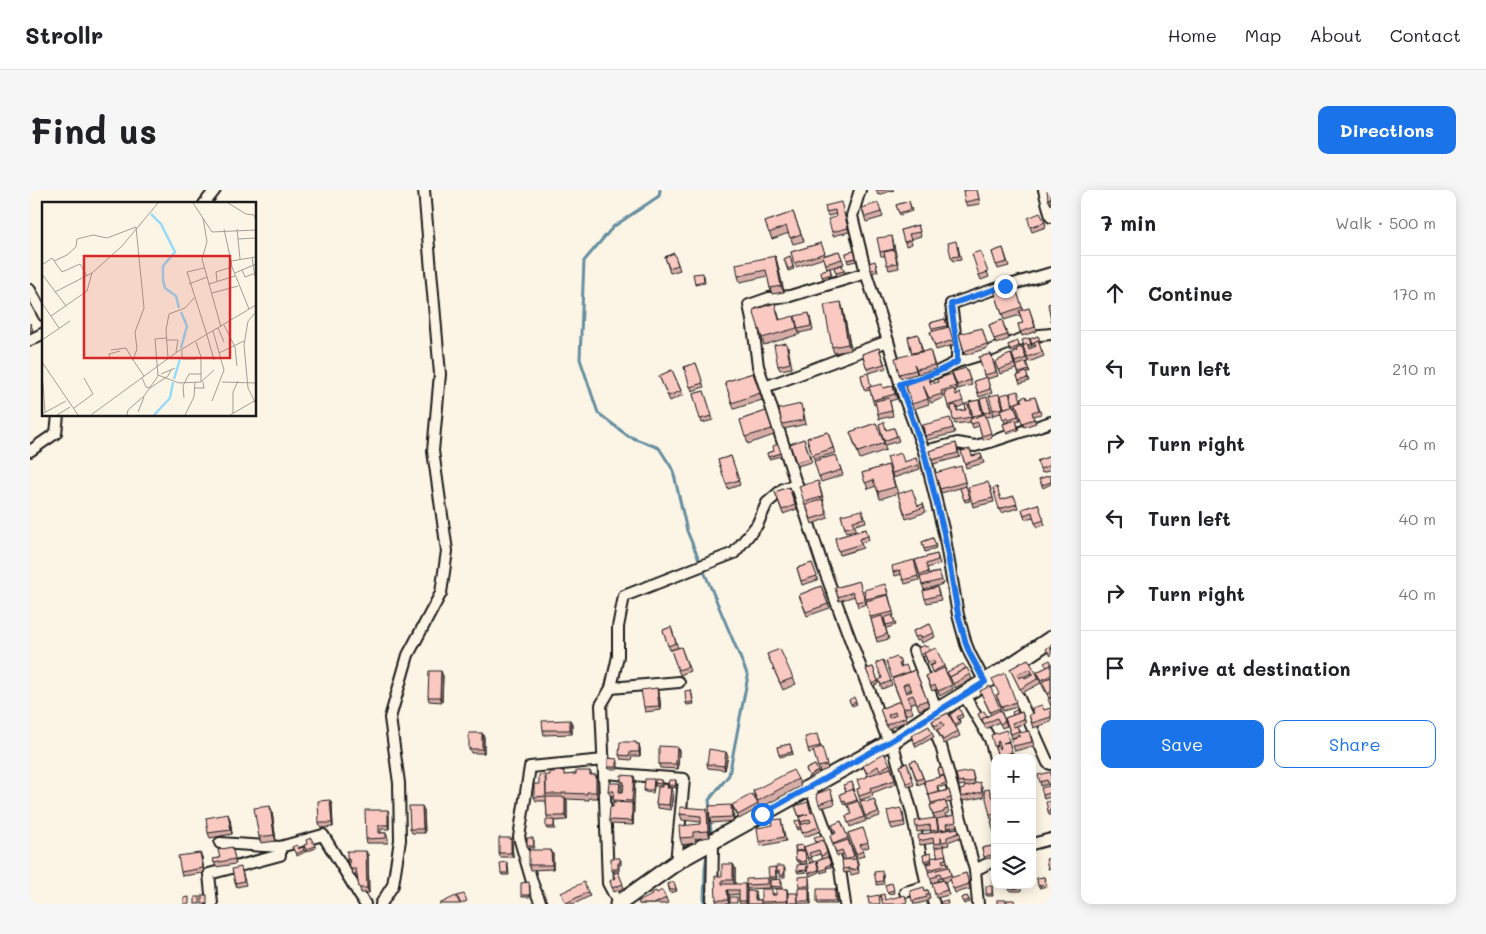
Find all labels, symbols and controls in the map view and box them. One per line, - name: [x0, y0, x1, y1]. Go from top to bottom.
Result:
- text: Strollr: [25, 19, 103, 50]
- text: Home: [1168, 23, 1217, 47]
- text: Map: [1245, 23, 1281, 47]
- text: About: [1309, 23, 1362, 47]
- text: Contact: [1390, 23, 1461, 47]
- button: Directions: [1318, 106, 1456, 154]
- text: Find us: [30, 107, 157, 153]
- inset map: [42, 202, 256, 416]
- text: 7 min: [1101, 209, 1156, 236]
- text: Walk · 500 m: [1335, 212, 1436, 233]
- route end: [994, 275, 1017, 298]
- icon: ahead: [1101, 279, 1129, 307]
- text: Continue: [1148, 281, 1233, 306]
- text: 170 m: [1392, 283, 1436, 304]
- icon: left: [1101, 354, 1129, 382]
- text: Turn left: [1148, 356, 1231, 381]
- text: 210 m: [1392, 358, 1436, 379]
- icon: right: [1101, 429, 1129, 457]
- text: Turn right: [1148, 431, 1245, 456]
- text: 40 m: [1399, 433, 1436, 454]
- icon: left: [1101, 504, 1129, 532]
- text: Turn left: [1148, 506, 1231, 531]
- text: 40 m: [1399, 508, 1436, 529]
- icon: right: [1101, 579, 1129, 607]
- text: Turn right: [1148, 581, 1245, 606]
- text: 40 m: [1399, 583, 1436, 604]
- icon: arrive: [1101, 654, 1129, 682]
- text: Arrive at destination: [1148, 656, 1351, 681]
- button: Save: [1101, 720, 1264, 768]
- button: Share: [1274, 720, 1436, 768]
- map controls: [991, 754, 1036, 889]
- button: +: [991, 754, 1036, 799]
- button: −: [991, 799, 1036, 844]
- route start: [751, 803, 774, 826]
- button: layers: [991, 844, 1036, 889]

